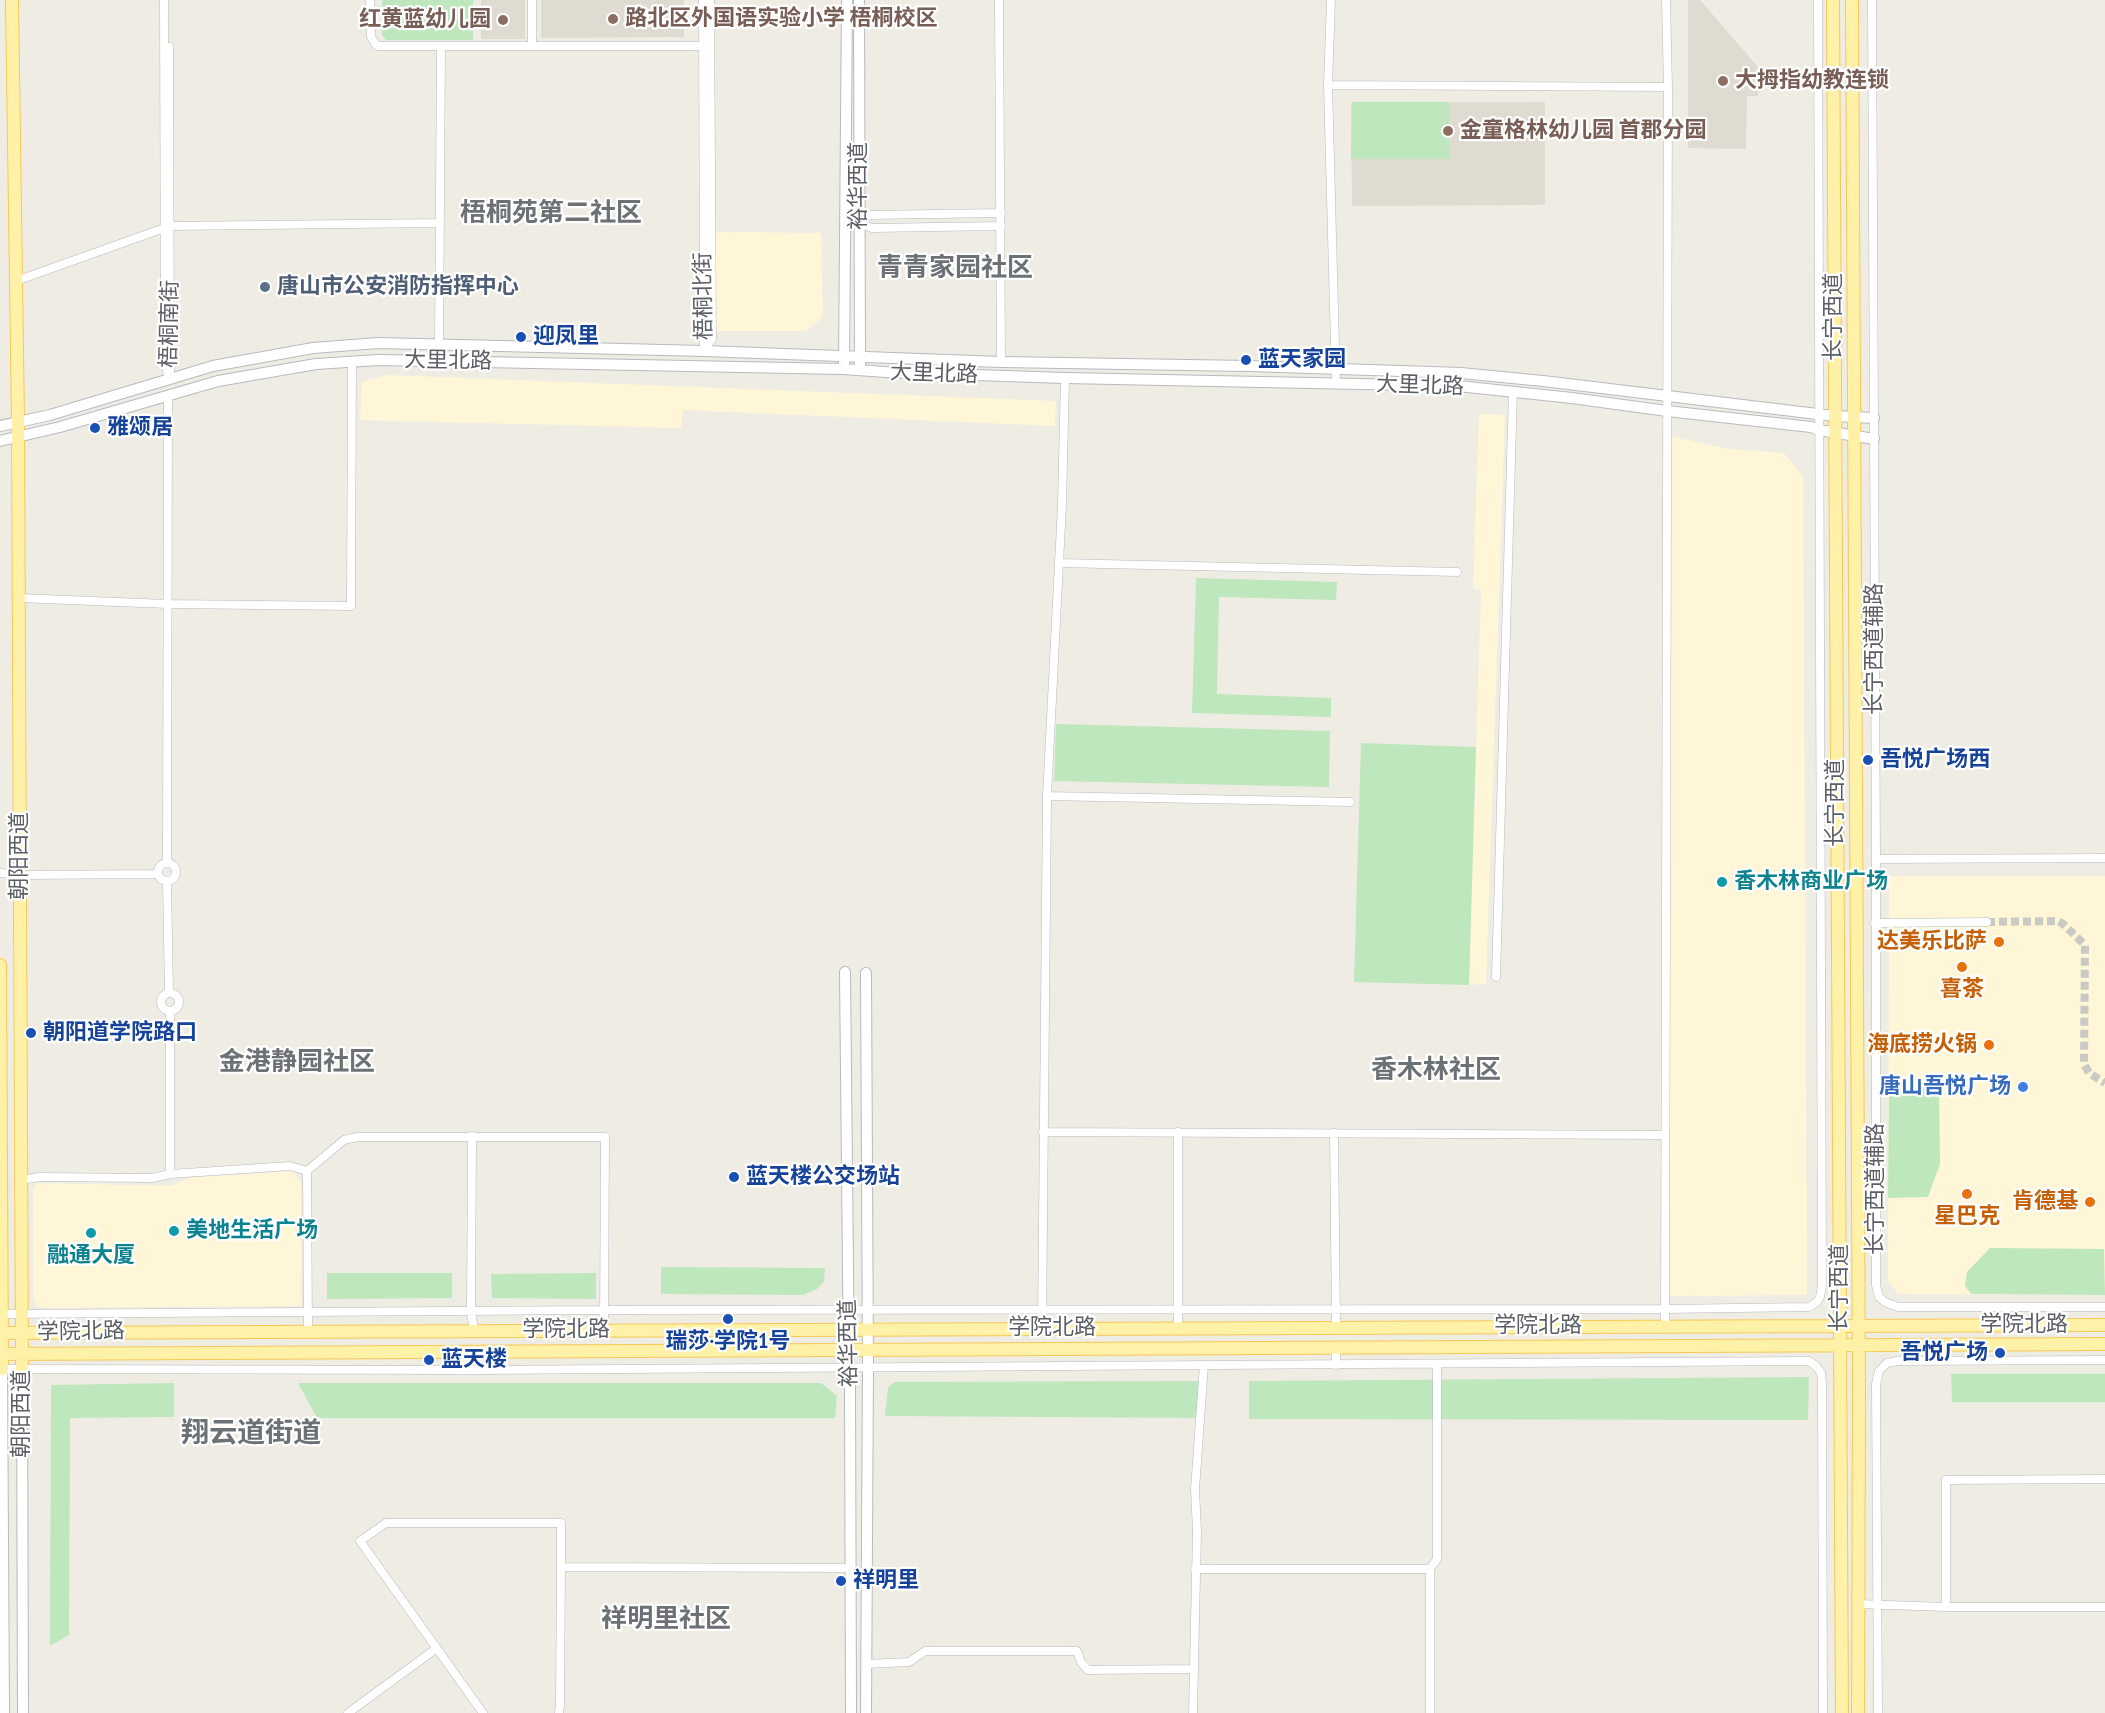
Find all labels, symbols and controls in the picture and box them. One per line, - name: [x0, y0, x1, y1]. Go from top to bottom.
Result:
- place label: 路北区外国语实验小学 梧桐校区: [625, 6, 938, 32]
- place label: 红黄蓝幼儿园: [359, 7, 491, 33]
- marker: 路北区外国语实验小学 梧桐校区: [606, 12, 620, 26]
- marker: 红黄蓝幼儿园: [496, 13, 510, 27]
- place label: 大拇指幼教连锁: [1735, 68, 1889, 94]
- marker: 大拇指幼教连锁: [1716, 74, 1730, 88]
- place label: 金童格林幼儿园 首郡分园: [1460, 118, 1707, 144]
- marker: 金童格林幼儿园 首郡分园: [1441, 124, 1455, 138]
- street label: 裕华西道: [846, 142, 872, 230]
- district label: 梧桐苑第二社区: [460, 198, 642, 230]
- street label: 梧桐北街: [690, 252, 718, 340]
- district label: 青青家园社区: [877, 253, 1033, 285]
- street label: 长宁西道: [1821, 273, 1847, 361]
- place label: 唐山市公安消防指挥中心: [277, 274, 519, 300]
- street label: 梧桐南街: [156, 280, 184, 368]
- marker: 唐山市公安消防指挥中心: [258, 280, 272, 294]
- place label: 迎凤里: [533, 324, 599, 350]
- marker: 迎凤里: [514, 330, 528, 344]
- street label: 大里北路: [404, 347, 492, 375]
- place label: 蓝天家园: [1258, 347, 1346, 373]
- marker: 蓝天家园: [1239, 353, 1253, 367]
- street label: 大里北路: [890, 359, 978, 389]
- street label: 大里北路: [1376, 371, 1464, 401]
- place label: 雅颂居: [107, 415, 173, 441]
- marker: 雅颂居: [88, 421, 102, 435]
- street label: 长宁西道辅路: [1862, 583, 1888, 715]
- place label: 吾悦广场西: [1880, 747, 1990, 773]
- marker: 吾悦广场西: [1861, 753, 1875, 767]
- street label: 长宁西道: [1823, 759, 1849, 847]
- street label: 朝阳西道: [7, 812, 33, 900]
- place label: 香木林商业广场: [1734, 869, 1888, 895]
- marker: 香木林商业广场: [1715, 875, 1729, 889]
- place label: 达美乐比萨: [1877, 929, 1987, 955]
- marker: 达美乐比萨: [1992, 935, 2006, 949]
- marker: 喜茶: [1955, 960, 1969, 974]
- place label: 喜茶: [1940, 977, 1984, 1003]
- place label: 朝阳道学院路口: [43, 1020, 197, 1046]
- marker: 朝阳道学院路口: [24, 1026, 38, 1040]
- place label: 海底捞火锅: [1867, 1032, 1977, 1058]
- marker: 海底捞火锅: [1982, 1038, 1996, 1052]
- district label: 金港静园社区: [219, 1047, 375, 1079]
- district label: 香木林社区: [1371, 1055, 1501, 1087]
- place label: 唐山吾悦广场: [1879, 1074, 2011, 1100]
- marker: 唐山吾悦广场: [2016, 1080, 2030, 1094]
- street label: 长宁西道辅路: [1863, 1123, 1889, 1255]
- place label: 蓝天楼公交场站: [746, 1164, 900, 1190]
- marker: 蓝天楼公交场站: [727, 1170, 741, 1184]
- marker: 星巴克: [1960, 1187, 1974, 1201]
- place label: 肯德基: [2012, 1189, 2078, 1215]
- marker: 肯德基: [2083, 1195, 2097, 1209]
- place label: 星巴克: [1934, 1204, 2000, 1230]
- place label: 美地生活广场: [186, 1218, 318, 1244]
- marker: 美地生活广场: [167, 1224, 181, 1238]
- marker: 融通大厦: [84, 1226, 98, 1240]
- place label: 融通大厦: [47, 1243, 135, 1269]
- street label: 长宁西道: [1827, 1244, 1853, 1332]
- street label: 裕华西道: [835, 1299, 863, 1387]
- marker: 瑞莎·学院1号: [721, 1312, 735, 1326]
- street label: 学院北路: [1980, 1312, 2068, 1338]
- street label: 学院北路: [1494, 1313, 1582, 1339]
- street label: 学院北路: [1008, 1315, 1096, 1341]
- street label: 学院北路: [522, 1317, 610, 1343]
- street label: 学院北路: [37, 1318, 125, 1346]
- place label: 瑞莎·学院1号: [665, 1329, 791, 1355]
- place label: 吾悦广场: [1900, 1340, 1988, 1366]
- marker: 吾悦广场: [1993, 1346, 2007, 1360]
- place label: 蓝天楼: [441, 1347, 507, 1373]
- marker: 蓝天楼: [422, 1353, 436, 1367]
- street label: 朝阳西道: [9, 1370, 35, 1458]
- district label: 翔云道街道: [181, 1417, 321, 1451]
- place label: 祥明里: [853, 1568, 919, 1594]
- marker: 祥明里: [834, 1574, 848, 1588]
- district label: 祥明里社区: [601, 1604, 731, 1636]

